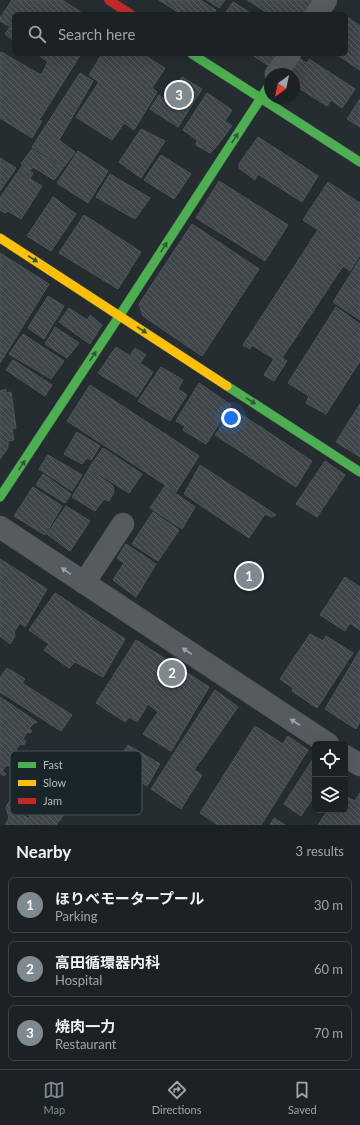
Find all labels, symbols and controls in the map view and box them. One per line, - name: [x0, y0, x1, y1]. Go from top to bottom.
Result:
- search box: [12, 12, 348, 56]
- icon: search: [26, 23, 48, 45]
- text: Search here: [58, 25, 135, 43]
- north arrow: [264, 68, 300, 104]
- pin: 3: [166, 80, 192, 110]
- one-way arrow: [231, 132, 238, 144]
- one-way arrow: [160, 242, 168, 252]
- one-way arrow: [28, 255, 38, 263]
- one-way arrow: [136, 326, 148, 333]
- one-way arrow: [89, 351, 97, 361]
- one-way arrow: [245, 397, 257, 404]
- your location: [221, 408, 241, 428]
- one-way arrow: [18, 459, 25, 471]
- pin: 1: [236, 561, 262, 591]
- one-way arrow: [61, 567, 72, 575]
- one-way arrow: [181, 647, 192, 655]
- pin: 2: [159, 658, 185, 688]
- one-way arrow: [289, 719, 301, 726]
- map controls: [312, 741, 348, 813]
- button: locate: [312, 741, 348, 777]
- legend: [10, 751, 142, 815]
- text: Fast: [43, 758, 63, 771]
- text: Slow: [43, 776, 67, 789]
- button: layers: [312, 777, 348, 813]
- text: Jam: [43, 794, 62, 807]
- text: Nearby: [16, 841, 71, 862]
- text: 3 results: [296, 843, 344, 859]
- text: ほりべモータープール: [55, 889, 204, 907]
- text: 1: [26, 897, 34, 913]
- text: 30 m: [314, 897, 343, 913]
- text: Parking: [55, 908, 98, 924]
- text: 高田循環器内科: [55, 953, 160, 971]
- text: 2: [26, 961, 34, 977]
- text: 60 m: [314, 961, 343, 977]
- text: Hospital: [55, 972, 102, 988]
- text: 焼肉一力: [55, 1017, 115, 1035]
- text: 3: [26, 1025, 34, 1041]
- text: 70 m: [314, 1025, 343, 1041]
- text: Restaurant: [55, 1036, 117, 1052]
- tab: Map: [43, 1079, 65, 1116]
- tab: Directions: [152, 1079, 201, 1116]
- tab: Saved: [288, 1079, 317, 1116]

